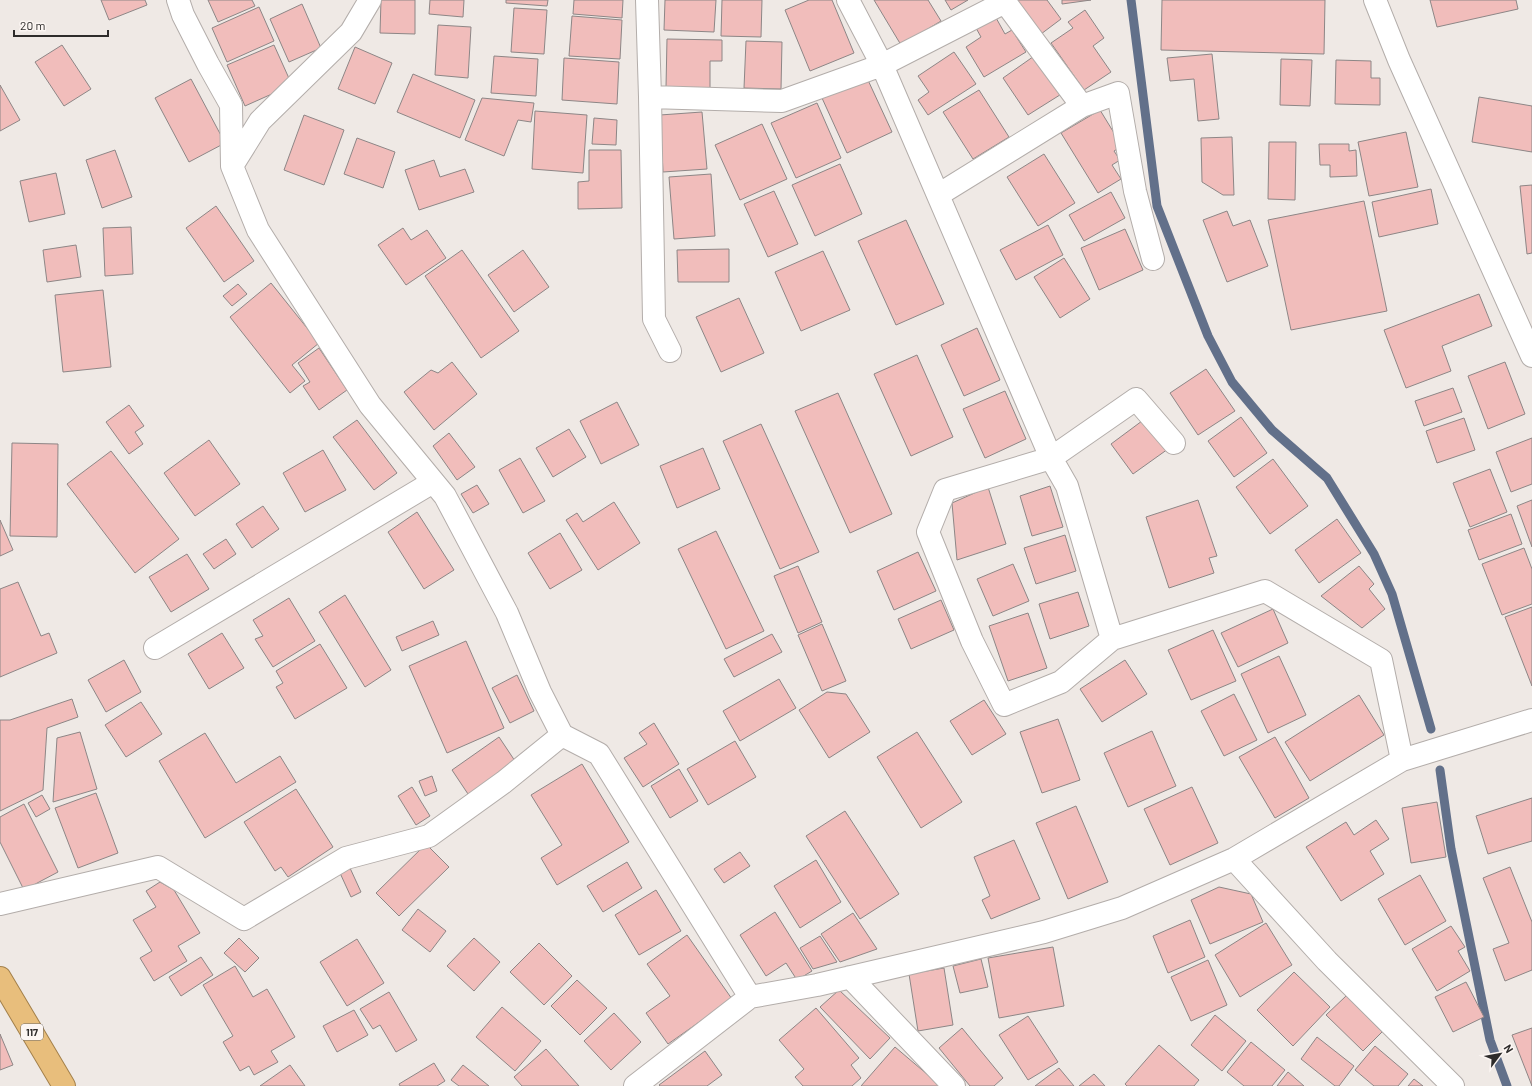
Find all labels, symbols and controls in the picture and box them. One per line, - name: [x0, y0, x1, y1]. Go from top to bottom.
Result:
- scale bar: [14, 12, 108, 38]
- text: 20 m: [20, 18, 46, 32]
- road number: 117: [21, 1024, 43, 1040]
- north arrow: [1480, 1034, 1520, 1074]
- text: N: [1501, 1042, 1516, 1055]

